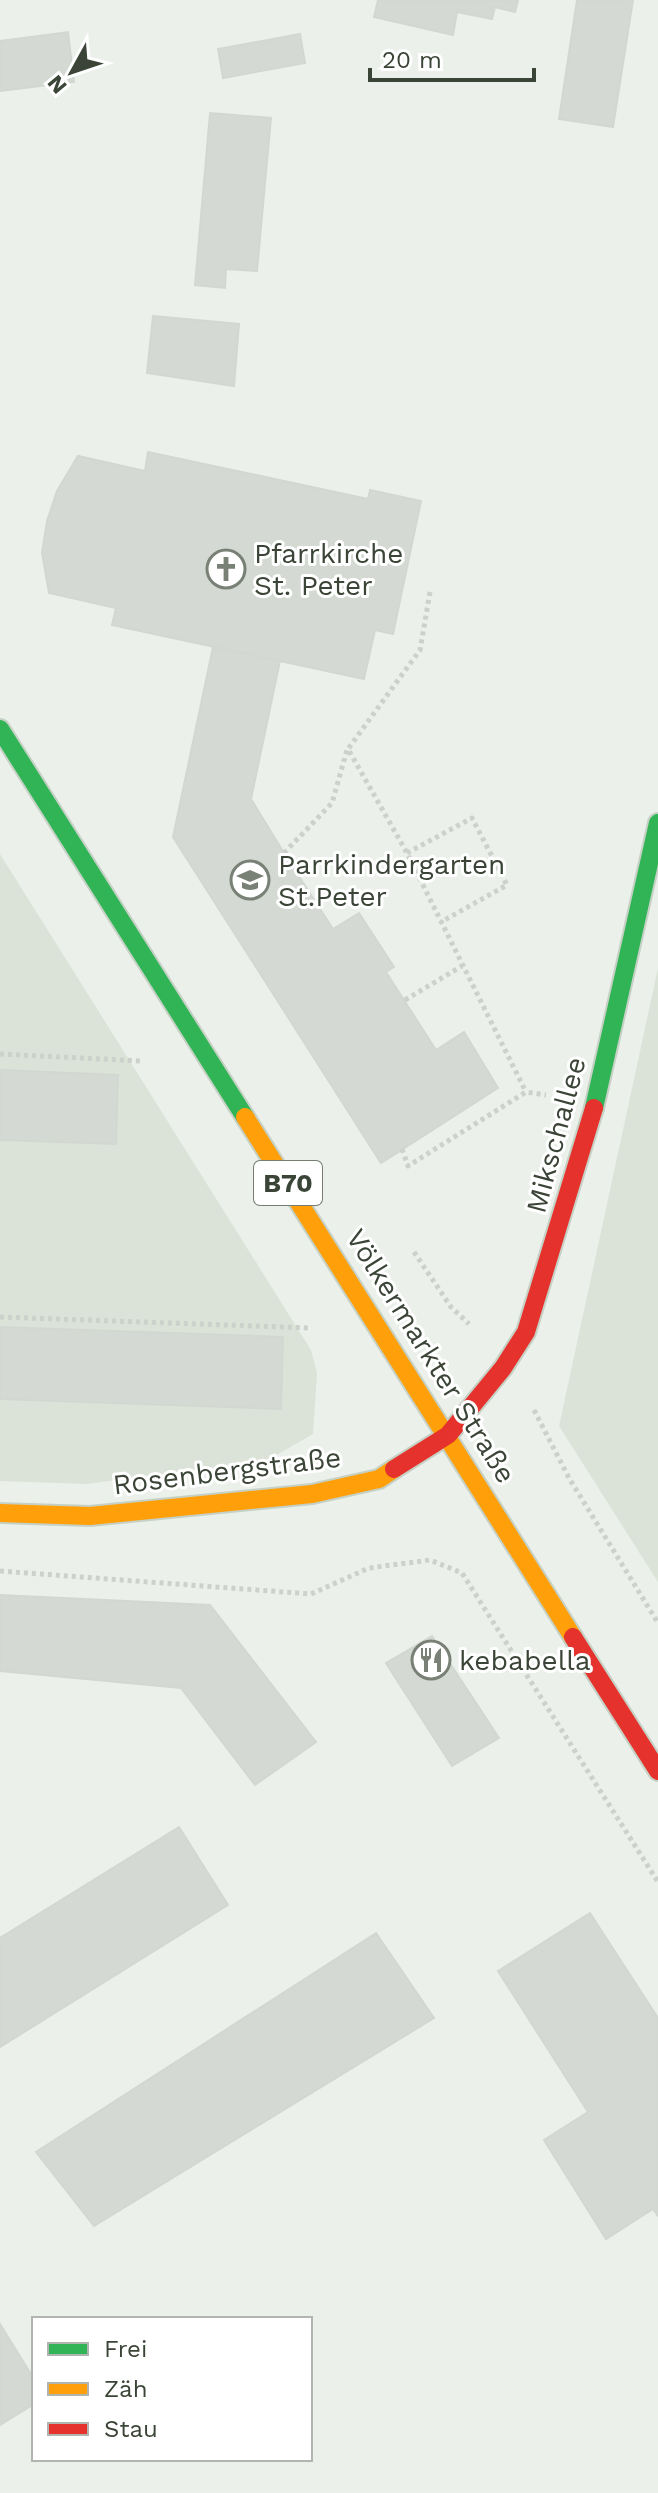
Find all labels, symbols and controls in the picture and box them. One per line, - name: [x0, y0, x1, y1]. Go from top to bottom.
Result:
- north arrow: [32, 32, 112, 112]
- scale bar: [370, 32, 534, 82]
- text: 20 m: [382, 46, 442, 74]
- text: N: [42, 70, 72, 99]
- place label: Pfarrkirche St. Peter: [254, 537, 403, 602]
- church icon: Pfarrkirche St. Peter: [205, 548, 247, 590]
- place label: Parrkindergarten St.Peter: [278, 848, 505, 913]
- school or university icon: Parrkindergarten St.Peter: [229, 859, 271, 901]
- street label: Mikschallee: [519, 1053, 593, 1217]
- road number: B70: [254, 1161, 322, 1205]
- street label: Völkermarkter Straße: [339, 1223, 523, 1489]
- street label: Rosenbergstraße: [111, 1441, 343, 1501]
- restaurant icon: kebabella: [410, 1639, 452, 1681]
- place label: kebabella: [459, 1644, 591, 1677]
- legend: [32, 2317, 312, 2461]
- text: Frei: [104, 2335, 147, 2363]
- text: Zäh: [104, 2375, 148, 2403]
- text: Stau: [104, 2415, 158, 2443]

